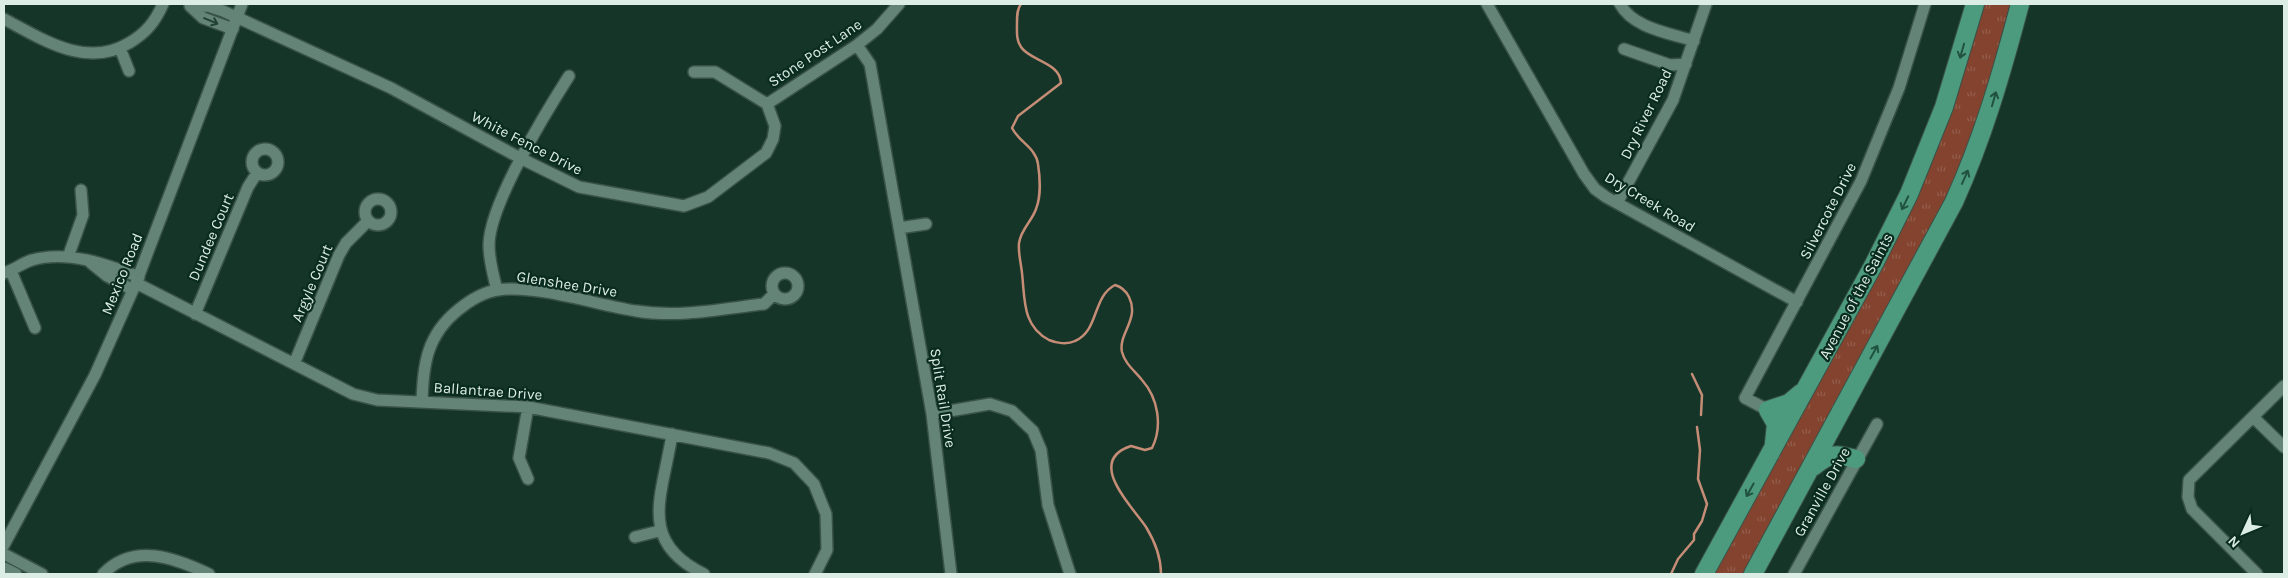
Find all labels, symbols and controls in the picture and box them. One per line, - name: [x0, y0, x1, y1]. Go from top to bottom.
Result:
- street label: Stone Post Lane: [765, 15, 865, 91]
- one-way arrow: [203, 16, 218, 26]
- one-way arrow: [1956, 42, 1966, 58]
- street label: Dry River Road: [1616, 66, 1676, 162]
- one-way arrow: [1989, 92, 1999, 108]
- street label: White Fence Drive: [469, 107, 585, 179]
- street label: Silvercote Drive: [1796, 160, 1860, 262]
- street label: Dry Creek Road: [1601, 168, 1699, 236]
- one-way arrow: [1961, 170, 1971, 185]
- street label: Dundee Court: [184, 190, 238, 284]
- one-way arrow: [1899, 195, 1909, 210]
- street label: Mexico Road: [97, 230, 147, 318]
- street label: Avenue of the Saints: [1815, 230, 1897, 362]
- street label: Argyle Court: [288, 241, 337, 324]
- street label: Glenshee Drive: [515, 267, 619, 301]
- one-way arrow: [1870, 346, 1880, 360]
- street label: Split Rail Drive: [926, 347, 960, 449]
- street label: Ballantrae Drive: [433, 378, 543, 404]
- street label: Granville Drive: [1790, 444, 1854, 540]
- one-way arrow: [1745, 482, 1754, 497]
- north arrow: [2218, 508, 2268, 558]
- text: N: [2224, 532, 2244, 551]

